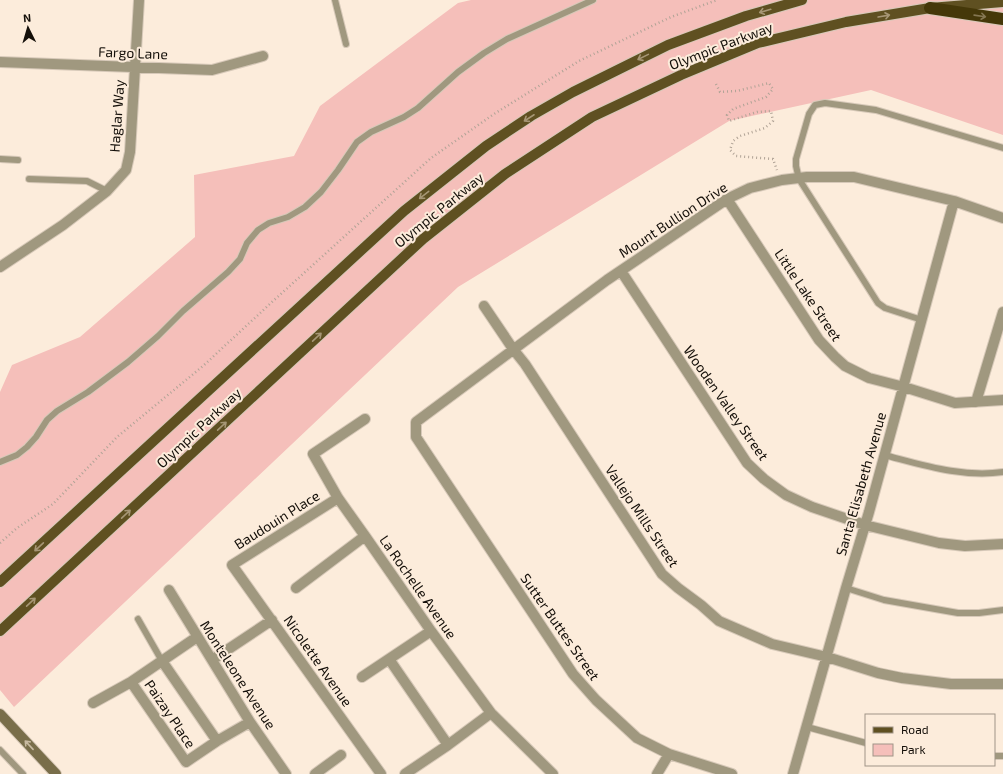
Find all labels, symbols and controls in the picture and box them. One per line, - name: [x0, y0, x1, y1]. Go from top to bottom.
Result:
- north arrow: [8, 8, 48, 48]
- one-way arrow: [758, 8, 771, 15]
- text: N: [23, 11, 32, 24]
- one-way arrow: [877, 12, 890, 20]
- one-way arrow: [973, 12, 986, 20]
- street label: Olympic Parkway: [667, 18, 776, 73]
- street label: Fargo Lane: [98, 43, 168, 62]
- one-way arrow: [637, 54, 649, 61]
- street label: Haglar Way: [105, 78, 128, 153]
- one-way arrow: [523, 114, 534, 122]
- street label: Olympic Parkway: [391, 168, 487, 251]
- street label: Mount Bullion Drive: [615, 178, 730, 261]
- one-way arrow: [419, 191, 430, 200]
- street label: Little Lake Street: [771, 245, 846, 344]
- one-way arrow: [312, 332, 322, 342]
- street label: Wooden Valley Street: [680, 342, 772, 463]
- street label: Olympic Parkway: [153, 384, 245, 471]
- street label: Santa Elisabeth Avenue: [832, 410, 889, 558]
- one-way arrow: [216, 421, 227, 430]
- street label: Vallejo Mills Street: [602, 461, 683, 570]
- street label: Baudouin Place: [231, 487, 323, 553]
- one-way arrow: [121, 509, 131, 519]
- street label: La Rochelle Avenue: [376, 532, 461, 642]
- one-way arrow: [34, 542, 44, 551]
- street label: Sutter Buttes Street: [517, 570, 604, 683]
- one-way arrow: [26, 598, 36, 607]
- street label: Nicolette Avenue: [281, 612, 356, 710]
- street label: Monteleone Avenue: [197, 617, 280, 732]
- street label: Paizay Place: [141, 676, 199, 751]
- legend: [865, 714, 995, 766]
- text: Road: [901, 722, 929, 736]
- one-way arrow: [24, 740, 34, 750]
- text: Park: [901, 742, 926, 756]

